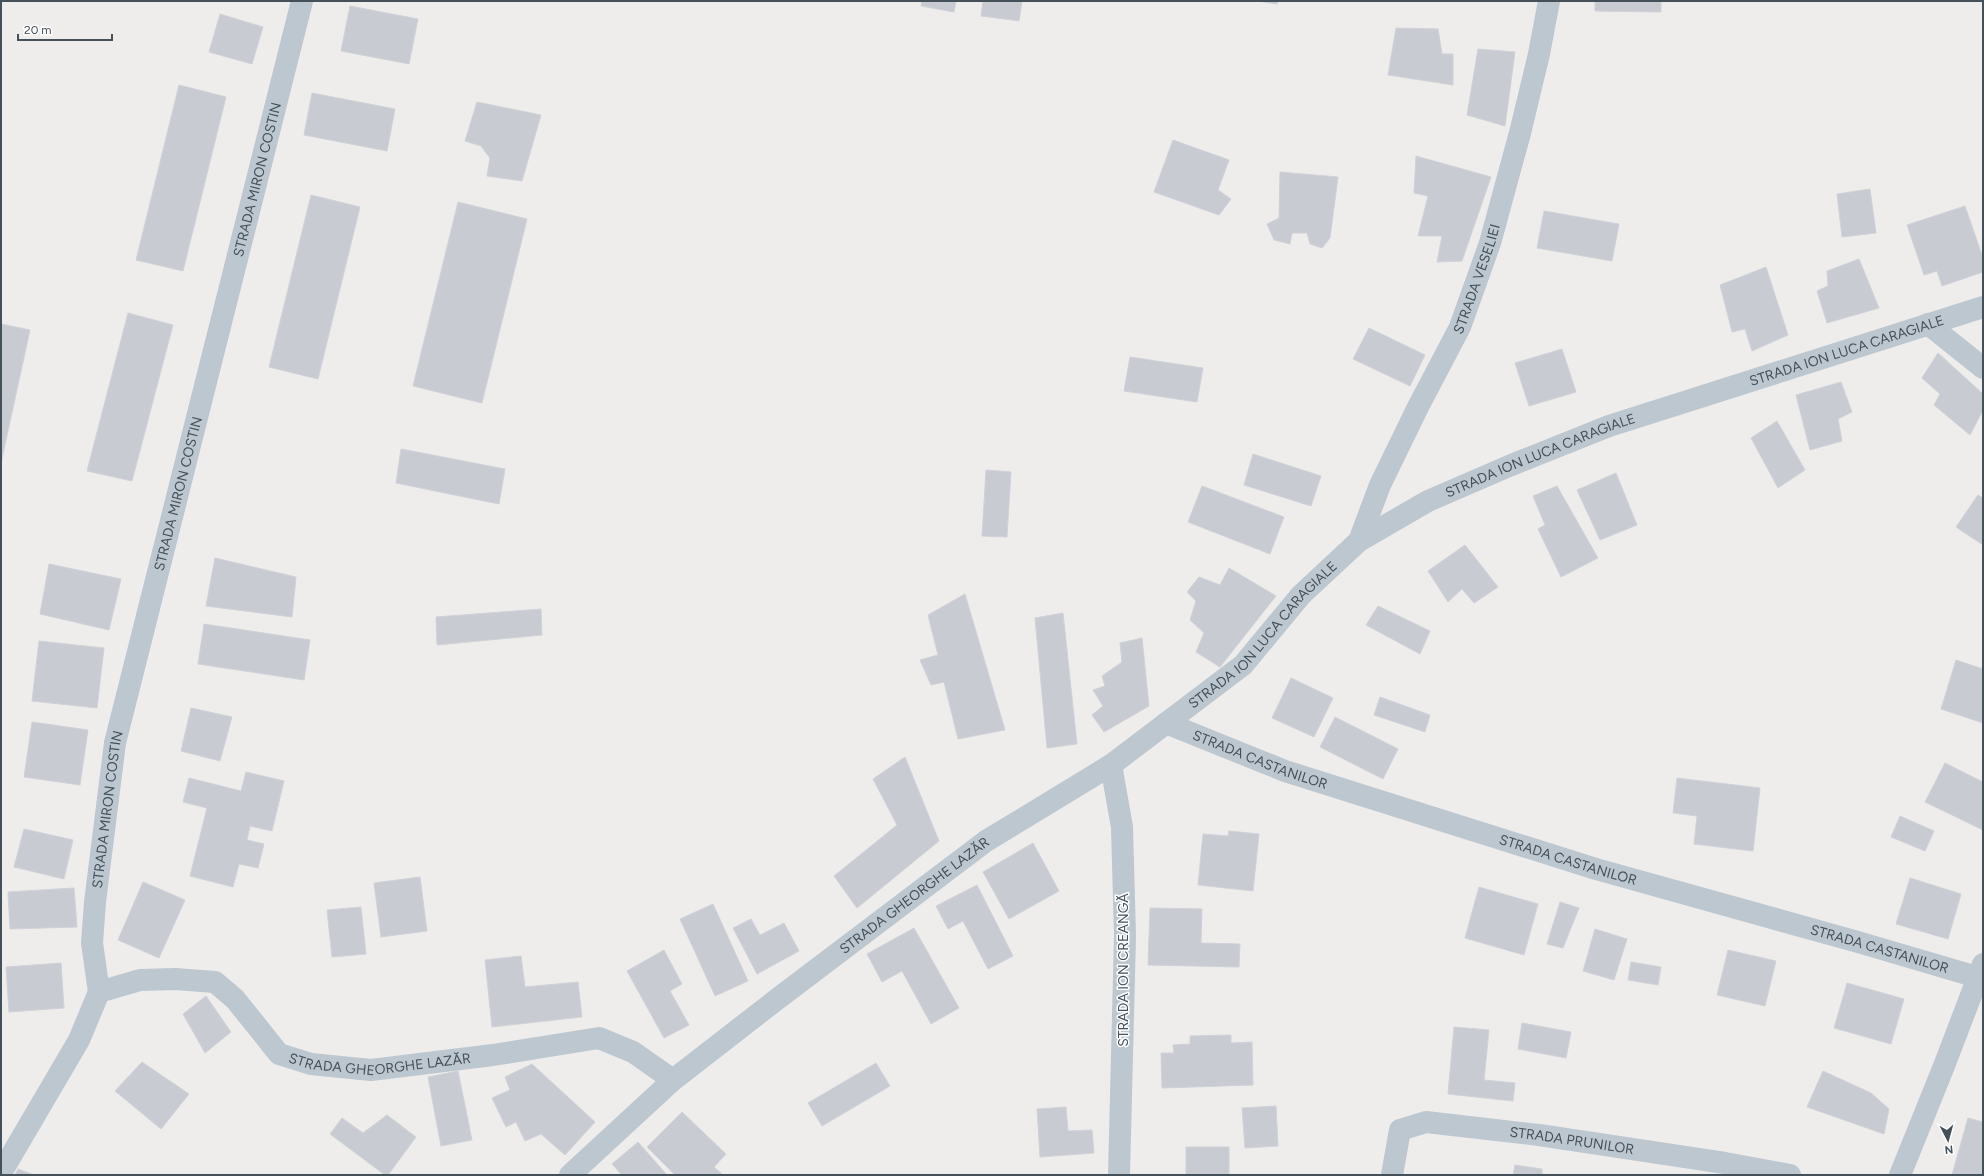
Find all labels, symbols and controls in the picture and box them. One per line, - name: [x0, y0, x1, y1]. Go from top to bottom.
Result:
- scale bar: [18, 16, 112, 42]
- text: 20 m: [24, 23, 52, 37]
- street label: STRADA MIRON COSTIN: [230, 101, 285, 259]
- street label: STRADA VESELIEI: [1450, 222, 1504, 337]
- street label: STRADA ION LUCA CARAGIALE: [1747, 312, 1946, 390]
- street label: STRADA ION LUCA CARAGIALE: [1443, 410, 1637, 501]
- street label: STRADA MIRON COSTIN: [151, 415, 206, 573]
- street label: STRADA ION LUCA CARAGIALE: [1185, 558, 1341, 712]
- street label: STRADA CASTANILOR: [1190, 727, 1330, 793]
- street label: STRADA MIRON COSTIN: [89, 729, 127, 889]
- street label: STRADA CASTANILOR: [1497, 831, 1639, 889]
- street label: STRADA GHEORGHE LAZĂR: [836, 833, 993, 958]
- street label: STRADA ION CREANGĂ: [1115, 893, 1132, 1047]
- street label: STRADA CASTANILOR: [1809, 921, 1951, 977]
- street label: STRADA GHEORGHE LAZĂR: [287, 1050, 472, 1079]
- north arrow: [1928, 1120, 1968, 1160]
- street label: STRADA PRUNILOR: [1509, 1124, 1635, 1158]
- text: N: [1944, 1143, 1954, 1156]

